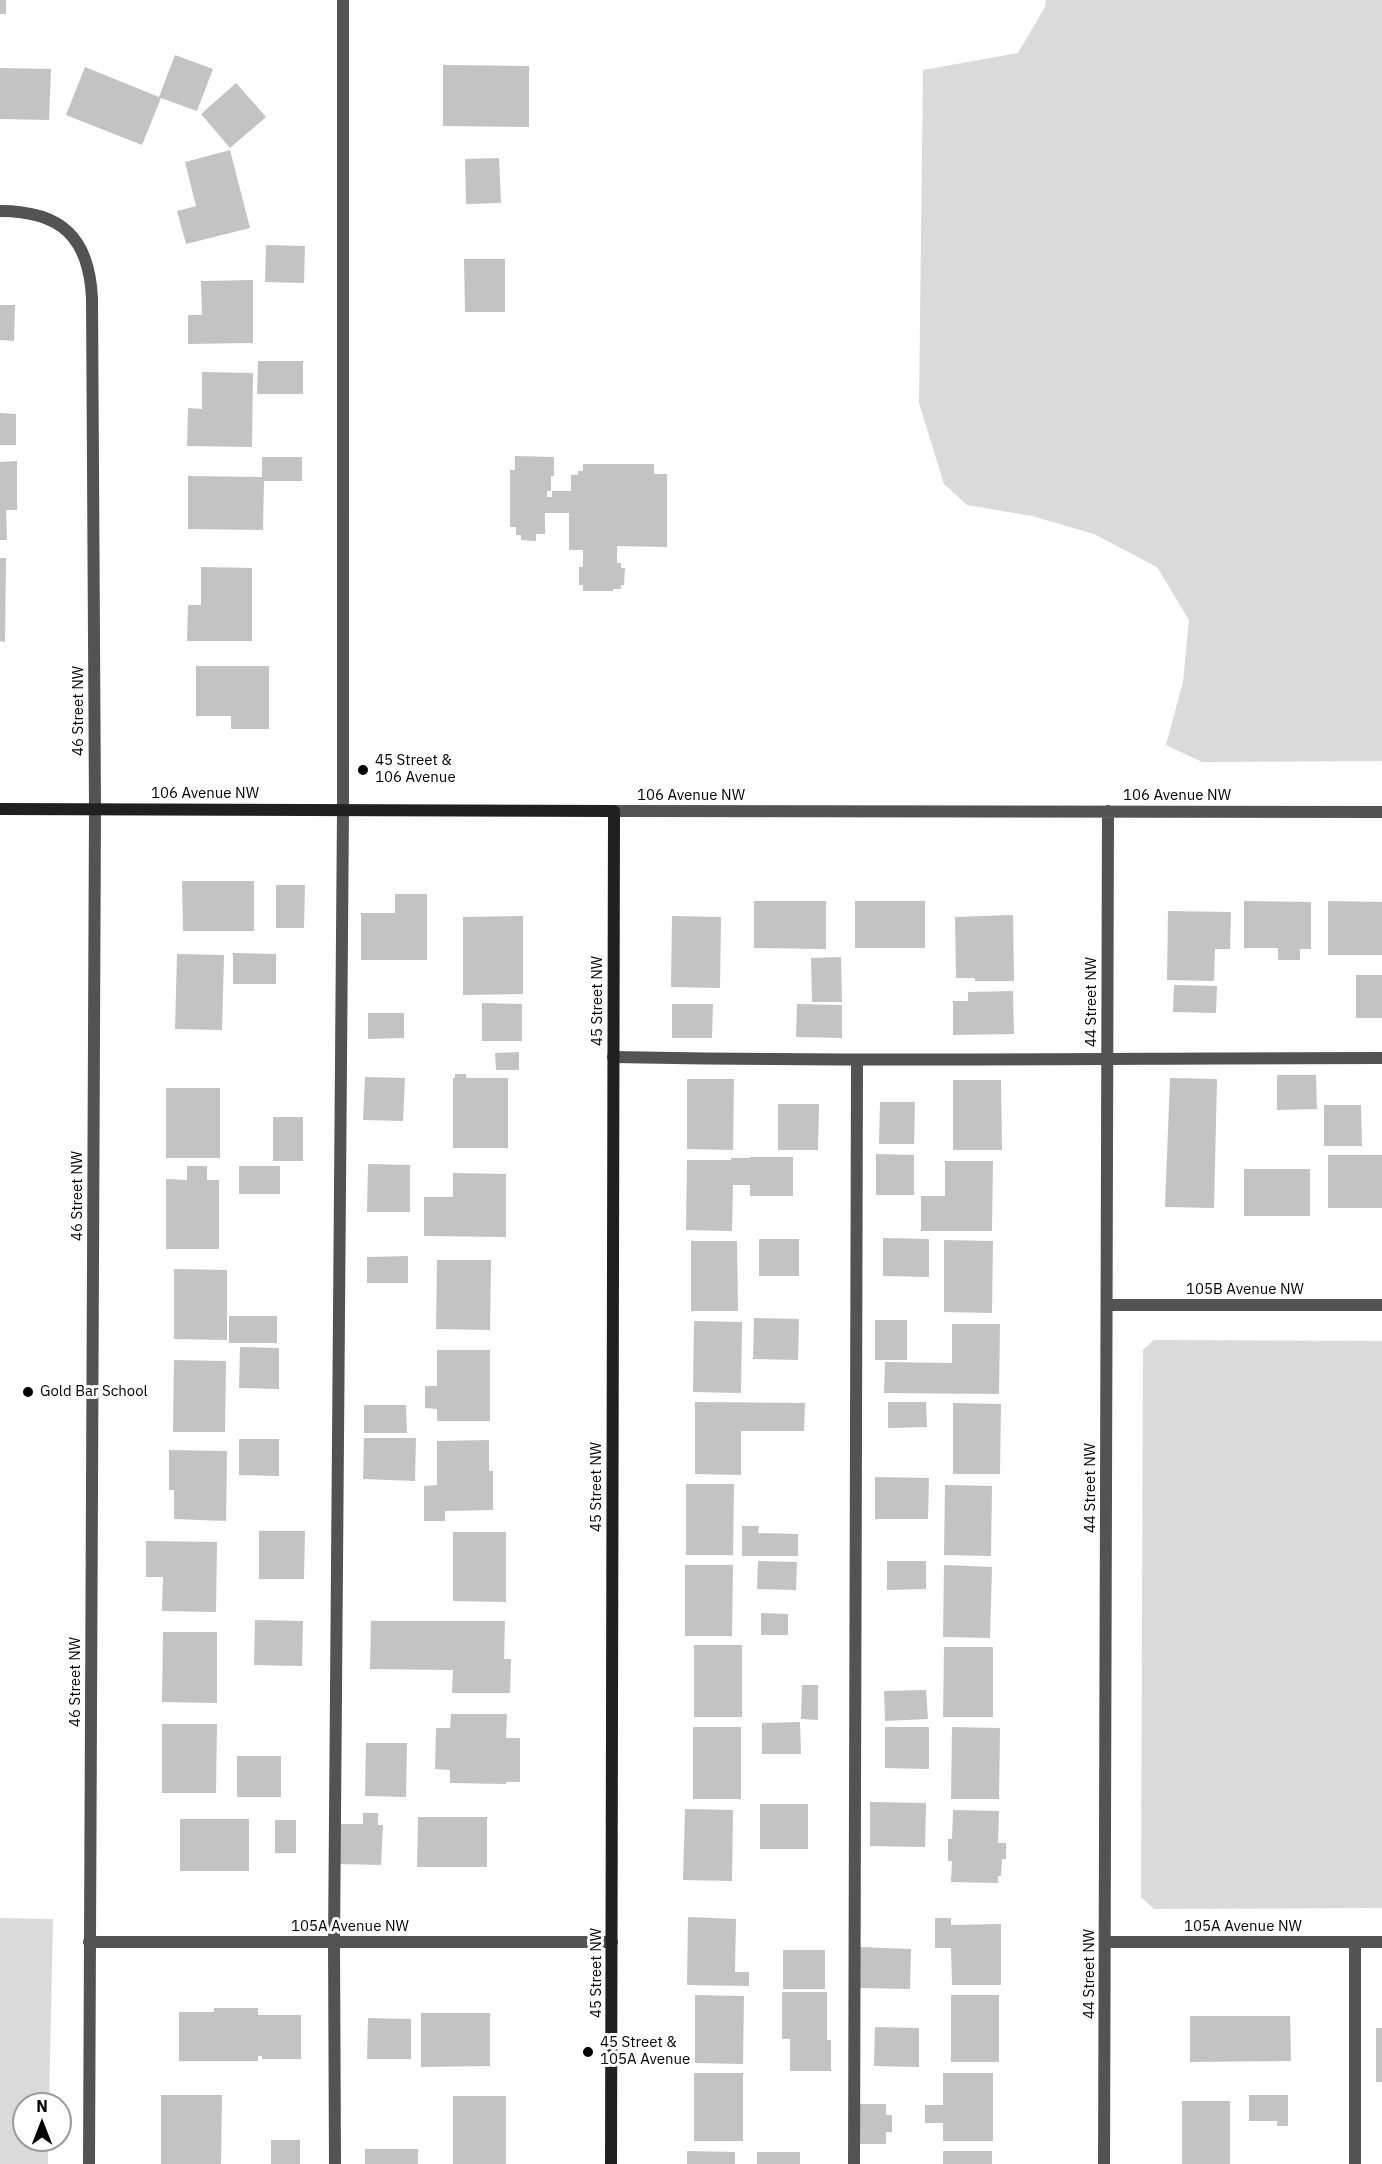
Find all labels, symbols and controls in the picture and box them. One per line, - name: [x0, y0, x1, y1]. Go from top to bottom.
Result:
- street label: 46 Street NW: [70, 666, 88, 756]
- place label: 45 Street & 106 Avenue: [375, 752, 456, 787]
- marker: 45 Street & 106 Avenue: [356, 763, 370, 777]
- street label: 106 Avenue NW: [151, 785, 259, 803]
- street label: 106 Avenue NW: [637, 787, 745, 805]
- street label: 106 Avenue NW: [1123, 787, 1231, 805]
- street label: 45 Street NW: [589, 956, 607, 1046]
- street label: 44 Street NW: [1083, 957, 1101, 1047]
- street label: 46 Street NW: [69, 1151, 87, 1241]
- street label: 105B Avenue NW: [1186, 1281, 1304, 1299]
- place label: Gold Bar School: [40, 1383, 148, 1401]
- marker: Gold Bar School: [21, 1385, 35, 1399]
- street label: 45 Street NW: [588, 1442, 606, 1532]
- street label: 44 Street NW: [1082, 1443, 1100, 1533]
- street label: 46 Street NW: [67, 1637, 85, 1727]
- street label: 105A Avenue NW: [291, 1918, 409, 1936]
- street label: 105A Avenue NW: [1184, 1918, 1302, 1936]
- street label: 45 Street NW: [588, 1928, 606, 2018]
- street label: 44 Street NW: [1081, 1929, 1099, 2019]
- place label: 45 Street & 105A Avenue: [600, 2034, 690, 2069]
- marker: 45 Street & 105A Avenue: [581, 2045, 595, 2059]
- north arrow: [12, 2092, 72, 2152]
- text: N: [36, 2096, 48, 2116]

